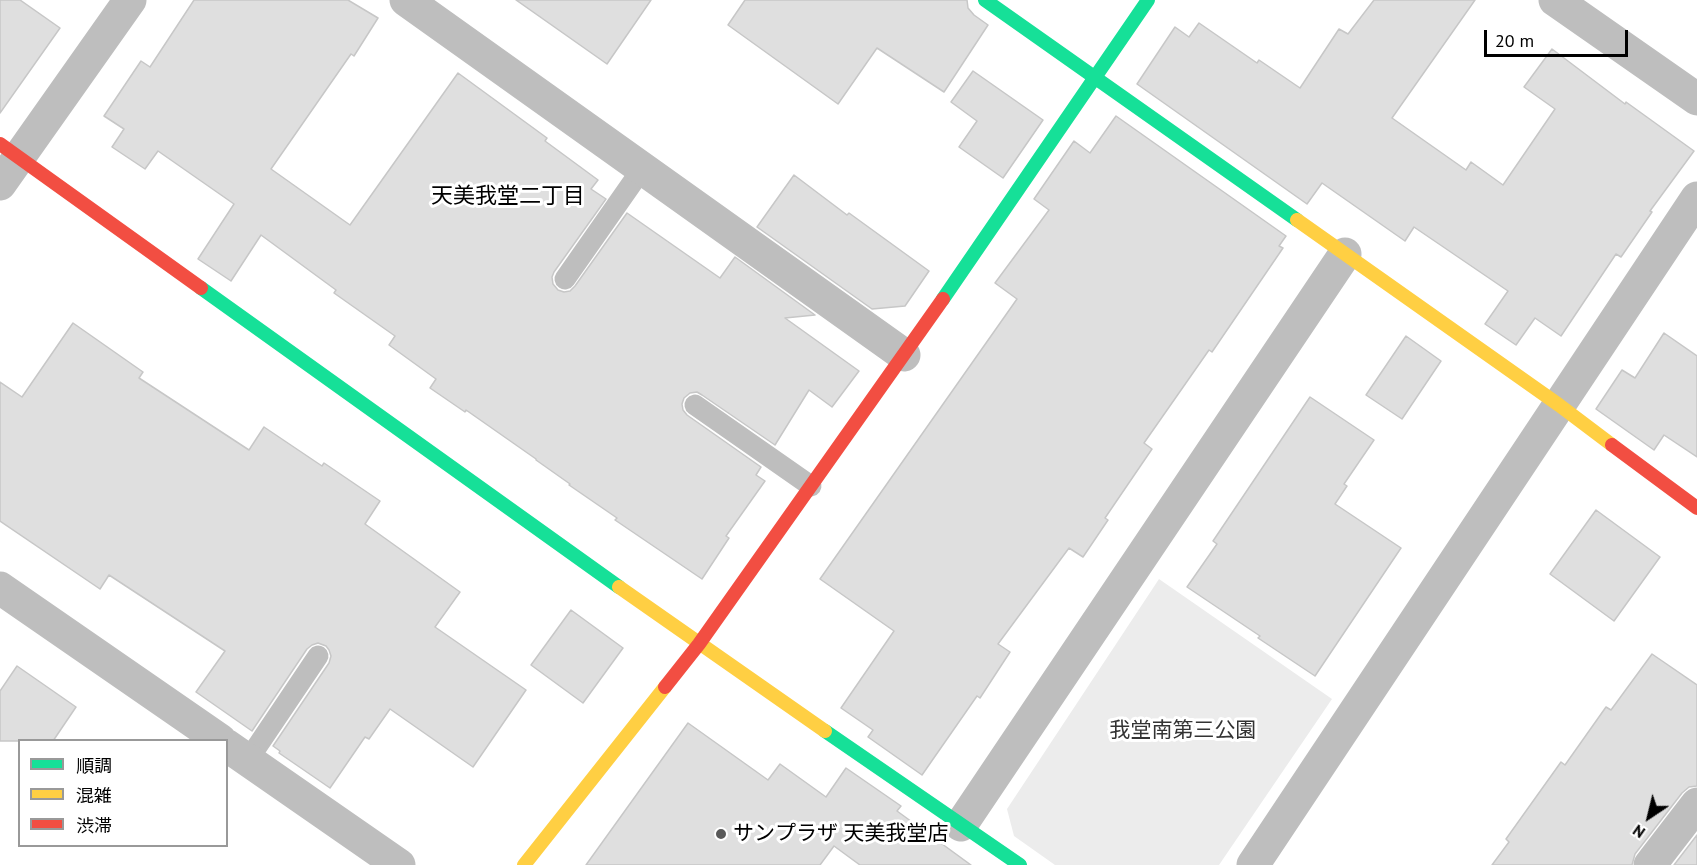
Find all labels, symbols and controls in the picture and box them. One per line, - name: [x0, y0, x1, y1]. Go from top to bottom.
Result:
- scale bar: [1487, 18, 1631, 56]
- text: 20 m: [1495, 29, 1534, 52]
- district label: 天美我堂二丁目: [431, 184, 585, 210]
- park label: 我堂南第三公園: [1110, 718, 1256, 744]
- legend: [18, 739, 228, 847]
- text: 順調: [76, 754, 112, 777]
- text: 混雑: [76, 784, 112, 807]
- north arrow: [1619, 787, 1679, 847]
- text: 渋滞: [76, 814, 112, 837]
- place label: サンプラザ 天美我堂店: [733, 821, 949, 847]
- text: N: [1629, 821, 1649, 843]
- marker: サンプラザ 天美我堂店: [714, 827, 728, 841]

